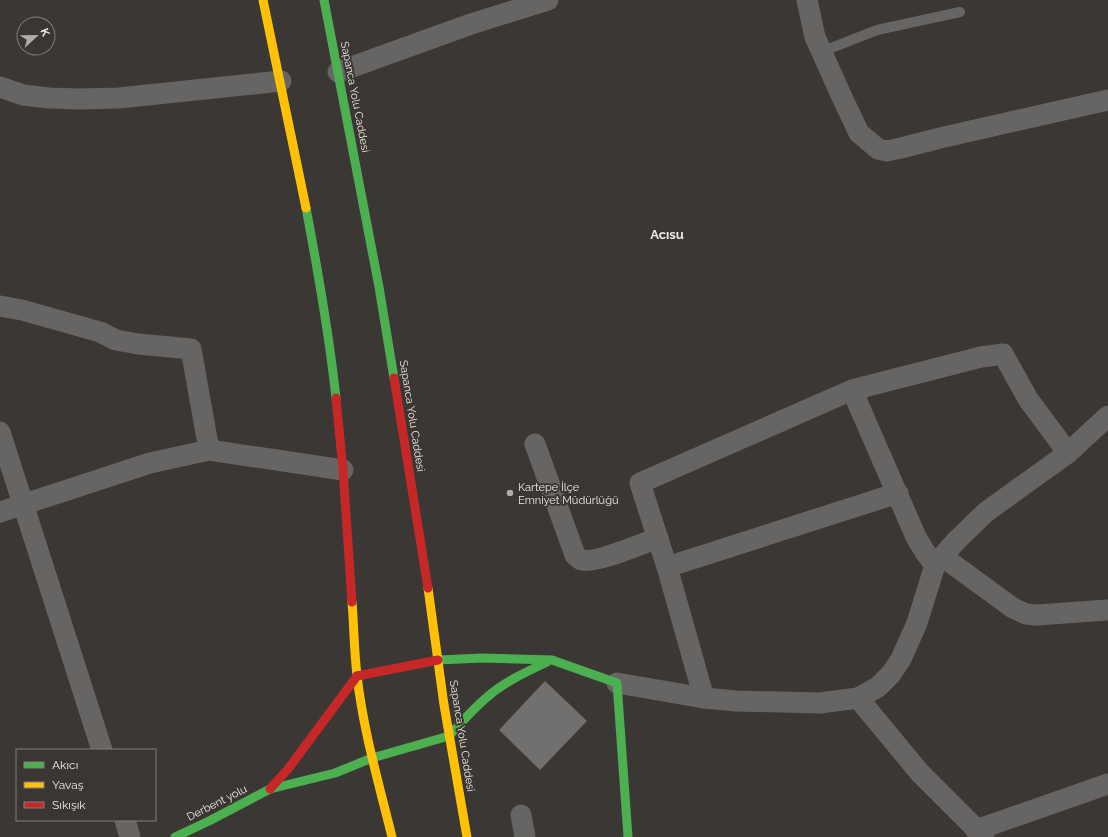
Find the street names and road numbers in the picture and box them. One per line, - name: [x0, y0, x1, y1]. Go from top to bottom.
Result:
- street label: Sapanca Yolu Caddesi: [338, 40, 372, 154]
- street label: Sapanca Yolu Caddesi: [397, 359, 427, 473]
- street label: Sapanca Yolu Caddesi: [447, 679, 477, 793]
- street label: Derbent yolu: [185, 782, 249, 824]

